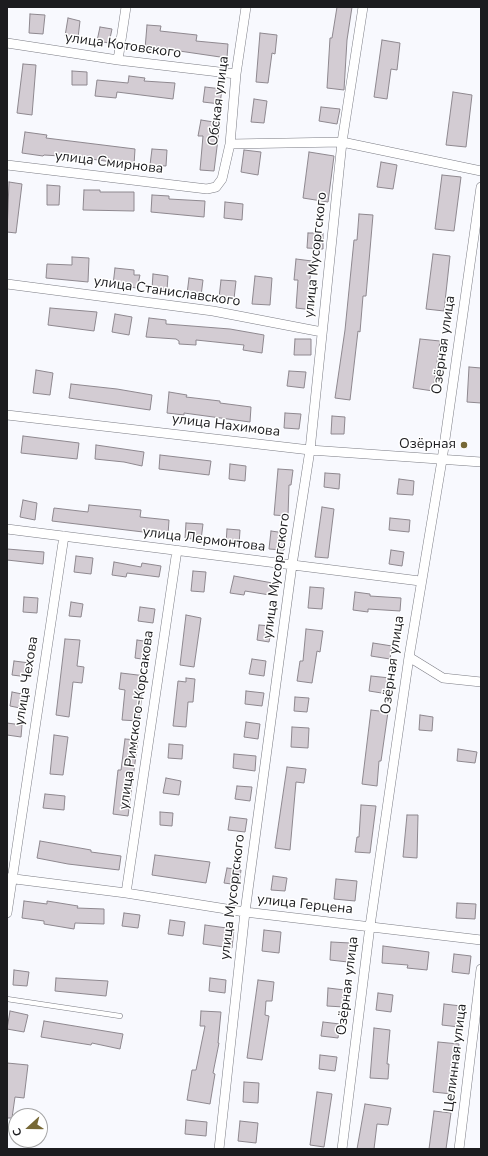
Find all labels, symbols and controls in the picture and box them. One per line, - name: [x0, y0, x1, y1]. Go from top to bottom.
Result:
- street label: улица Котовского: [64, 30, 182, 62]
- street label: Обская улица: [205, 55, 233, 147]
- street label: улица Смирнова: [54, 148, 164, 178]
- street label: улица Мусоргского: [301, 191, 331, 319]
- street label: улица Станиславского: [93, 273, 241, 311]
- street label: Озёрная улица: [429, 295, 459, 395]
- street label: улица Нахимова: [171, 411, 281, 441]
- place label: Озёрная: [399, 437, 456, 453]
- marker: Озёрная: [459, 440, 469, 450]
- street label: улица Мусоргского: [260, 512, 294, 640]
- street label: улица Лермонтова: [142, 524, 266, 556]
- street label: Озёрная улица: [378, 615, 408, 715]
- street label: улица Римского-Корсакова: [116, 629, 158, 811]
- street label: улица Чехова: [12, 635, 42, 727]
- street label: улица Мусоргского: [217, 833, 249, 961]
- street label: улица Герцена: [256, 892, 354, 918]
- street label: Озёрная улица: [334, 936, 362, 1036]
- street label: Целинная улица: [441, 1003, 471, 1113]
- north arrow: [8, 1108, 48, 1148]
- text: С: [9, 1126, 26, 1138]

